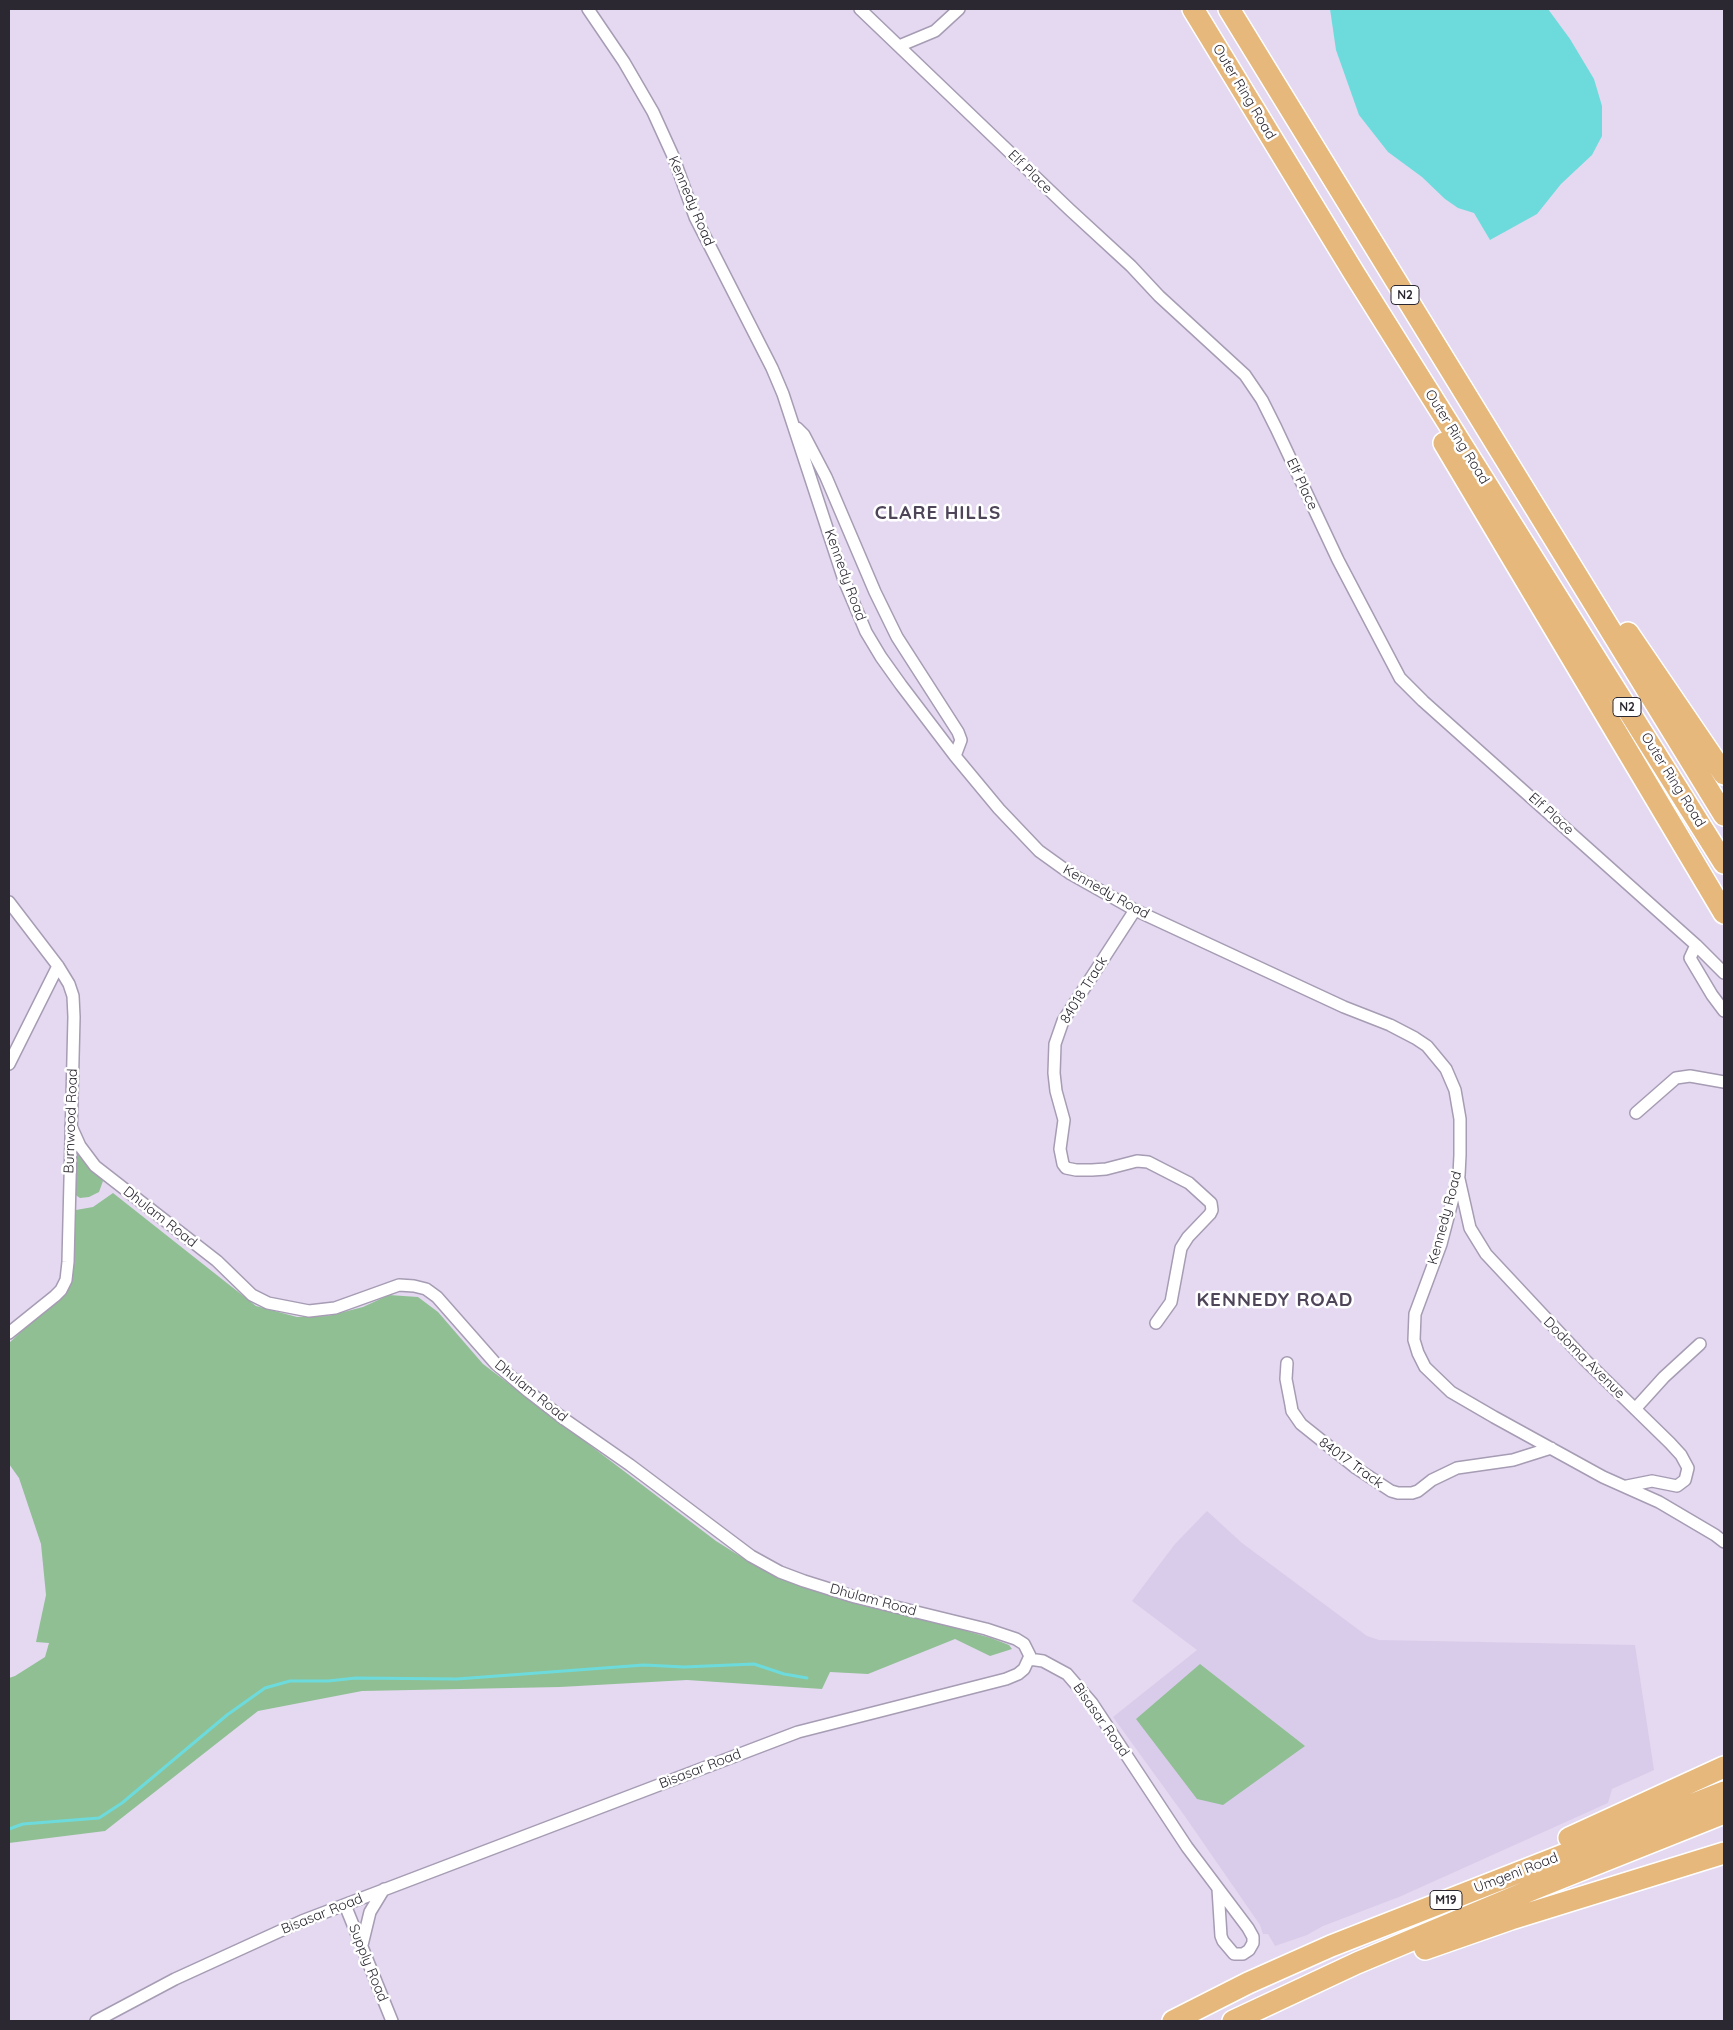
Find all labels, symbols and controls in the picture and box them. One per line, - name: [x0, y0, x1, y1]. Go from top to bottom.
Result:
- street label: Outer Ring Road: [1209, 41, 1279, 143]
- street label: Elf Place: [1004, 147, 1056, 197]
- street label: Kennedy Road: [664, 153, 718, 249]
- road number: N2: [1391, 286, 1419, 304]
- street label: Outer Ring Road: [1421, 387, 1493, 487]
- street label: Elf Place: [1283, 455, 1321, 513]
- district label: CLARE HILLS: [873, 502, 1003, 524]
- street label: Kennedy Road: [821, 527, 869, 623]
- road number: N2: [1613, 698, 1641, 716]
- street label: Outer Ring Road: [1637, 730, 1709, 830]
- street label: Elf Place: [1525, 789, 1577, 839]
- street label: Kennedy Road: [1060, 861, 1152, 923]
- street label: 84018 Track: [1057, 953, 1111, 1027]
- street label: Burnwood Road: [61, 1068, 81, 1174]
- street label: Kennedy Road: [1424, 1169, 1466, 1267]
- street label: Dhulam Road: [120, 1183, 200, 1251]
- district label: KENNEDY ROAD: [1195, 1289, 1355, 1311]
- street label: Dodoma Avenue: [1540, 1314, 1628, 1402]
- street label: Dhulam Road: [491, 1356, 571, 1426]
- street label: 84017 Track: [1316, 1434, 1386, 1492]
- street label: Dhulam Road: [828, 1580, 918, 1620]
- street label: Bisasar Road: [1069, 1680, 1133, 1760]
- street label: Bisasar Road: [657, 1746, 743, 1792]
- street label: Umgeni Road: [1472, 1849, 1560, 1897]
- street label: Bisasar Road: [279, 1890, 365, 1938]
- road number: M19: [1430, 1890, 1462, 1910]
- street label: Supply Road: [345, 1922, 391, 2004]

